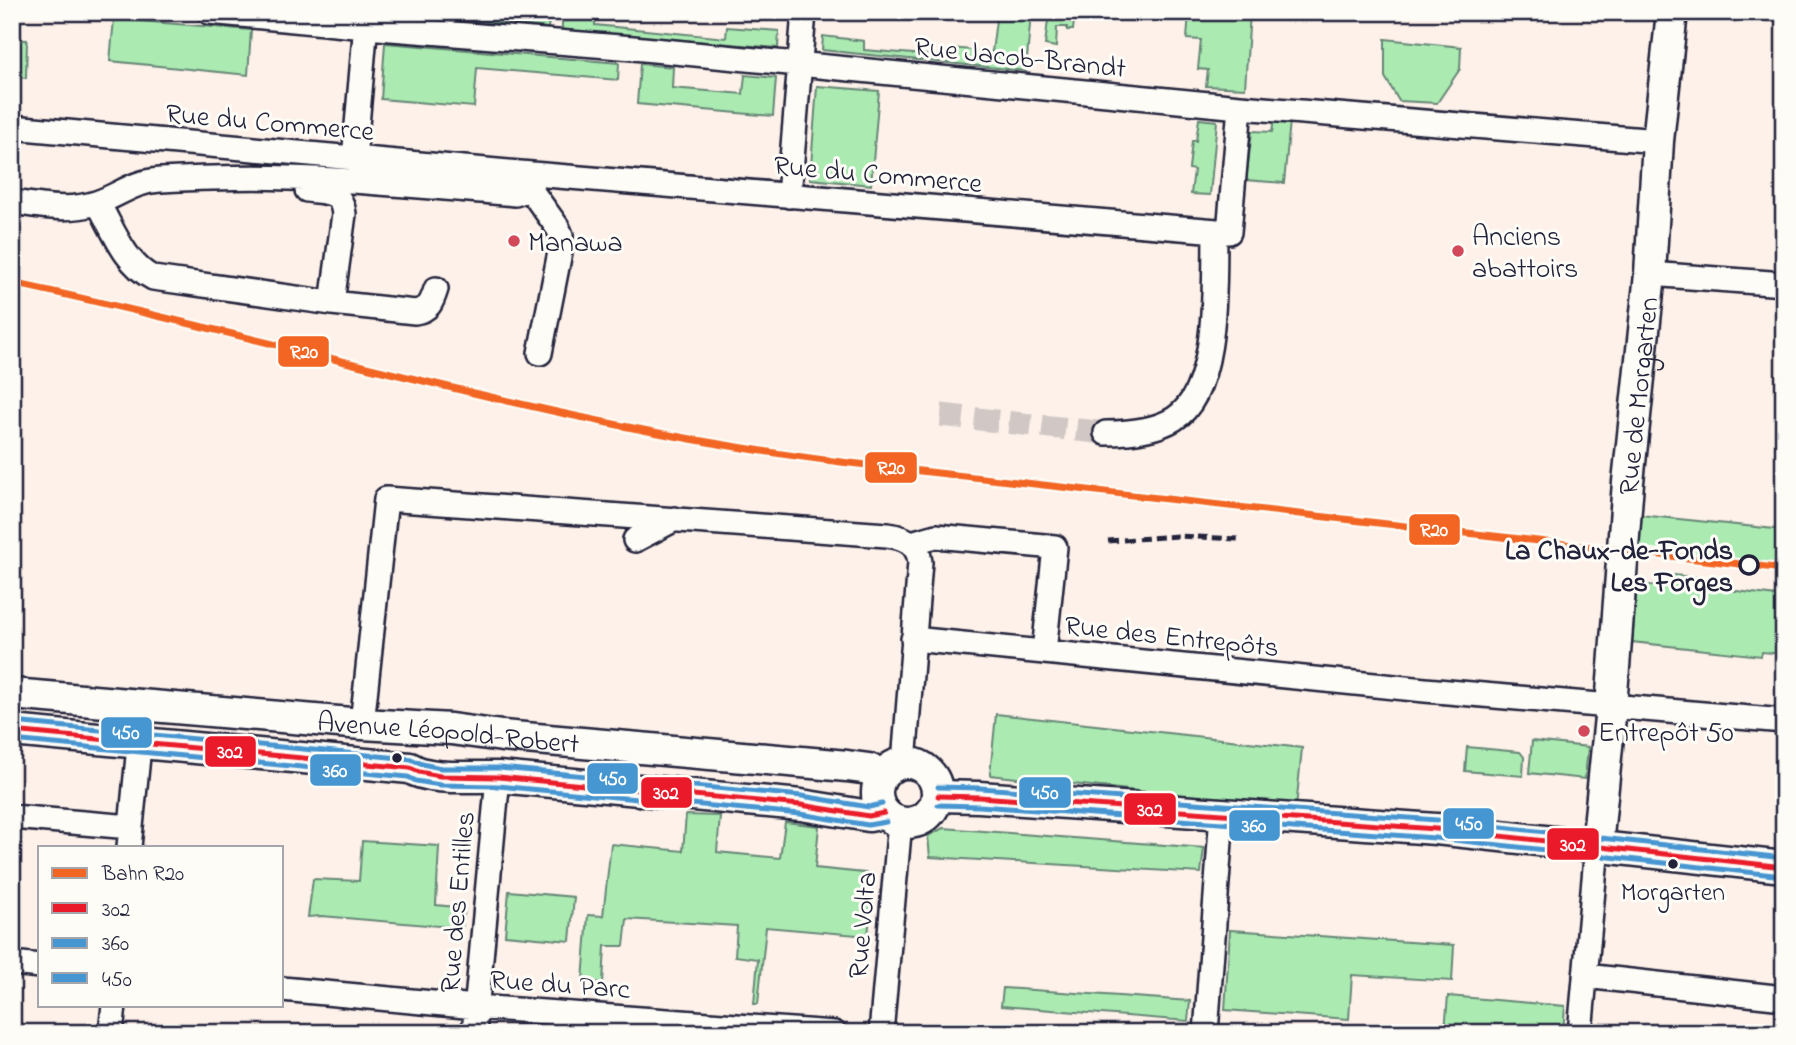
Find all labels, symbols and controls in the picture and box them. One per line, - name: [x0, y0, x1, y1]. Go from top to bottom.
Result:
- street label: Rue Jacob-Brandt: [912, 28, 1128, 91]
- street label: Rue du Commerce: [164, 95, 376, 154]
- street label: Rue du Commerce: [772, 147, 984, 206]
- place label: Anciens abattoirs: [1472, 218, 1578, 291]
- place label: Manawa: [528, 224, 623, 265]
- marker: Manawa: [506, 233, 522, 249]
- marker: Anciens abattoirs: [1450, 243, 1466, 259]
- street label: Rue de Morgarten: [1610, 295, 1671, 496]
- line badge: R20: [277, 335, 330, 368]
- text: R20: [290, 340, 319, 367]
- line badge: R20: [864, 451, 918, 484]
- text: R20: [877, 456, 906, 483]
- line badge: R20: [1408, 513, 1461, 546]
- text: R20: [1420, 518, 1449, 545]
- place label: La Chaux-de-Fonds Les Forges: [1505, 532, 1733, 606]
- marker: La Chaux-de-Fonds Les Forges: [1739, 555, 1759, 575]
- street label: Rue des Entrepôts: [1062, 607, 1281, 670]
- street label: Avenue Léopold-Robert: [315, 703, 581, 767]
- place label: Entrepôt 50: [1598, 714, 1734, 755]
- line badge: 450: [100, 716, 153, 749]
- text: 450: [113, 721, 140, 748]
- marker: Entrepôt 50: [1576, 723, 1592, 739]
- line badge: 302: [204, 735, 257, 768]
- text: 302: [216, 740, 243, 767]
- unlabelled marker: [390, 751, 404, 765]
- line badge: 360: [309, 753, 362, 787]
- text: 360: [322, 759, 348, 786]
- line badge: 450: [586, 762, 639, 795]
- text: 450: [600, 767, 627, 794]
- line badge: 302: [640, 776, 693, 809]
- line badge: 450: [1018, 776, 1072, 809]
- text: 302: [652, 781, 679, 808]
- text: 450: [1032, 781, 1059, 808]
- line badge: 302: [1123, 792, 1177, 826]
- text: 302: [1136, 798, 1163, 825]
- line badge: 450: [1442, 807, 1495, 840]
- line badge: 360: [1228, 809, 1281, 842]
- street label: Rue des Entilles: [431, 810, 488, 995]
- text: 450: [1456, 812, 1483, 839]
- text: 360: [1241, 814, 1267, 841]
- line badge: 302: [1546, 827, 1600, 861]
- text: 302: [1559, 833, 1586, 860]
- legend: [38, 846, 284, 1006]
- marker: Morgarten: [1666, 857, 1680, 871]
- text: Bahn R20: [101, 860, 184, 890]
- street label: Rue Volta: [839, 870, 890, 980]
- place label: Morgarten: [1621, 875, 1725, 913]
- text: 302: [102, 896, 130, 926]
- text: 360: [102, 930, 129, 960]
- street label: Rue du Parc: [488, 961, 632, 1012]
- text: 450: [102, 966, 132, 996]

